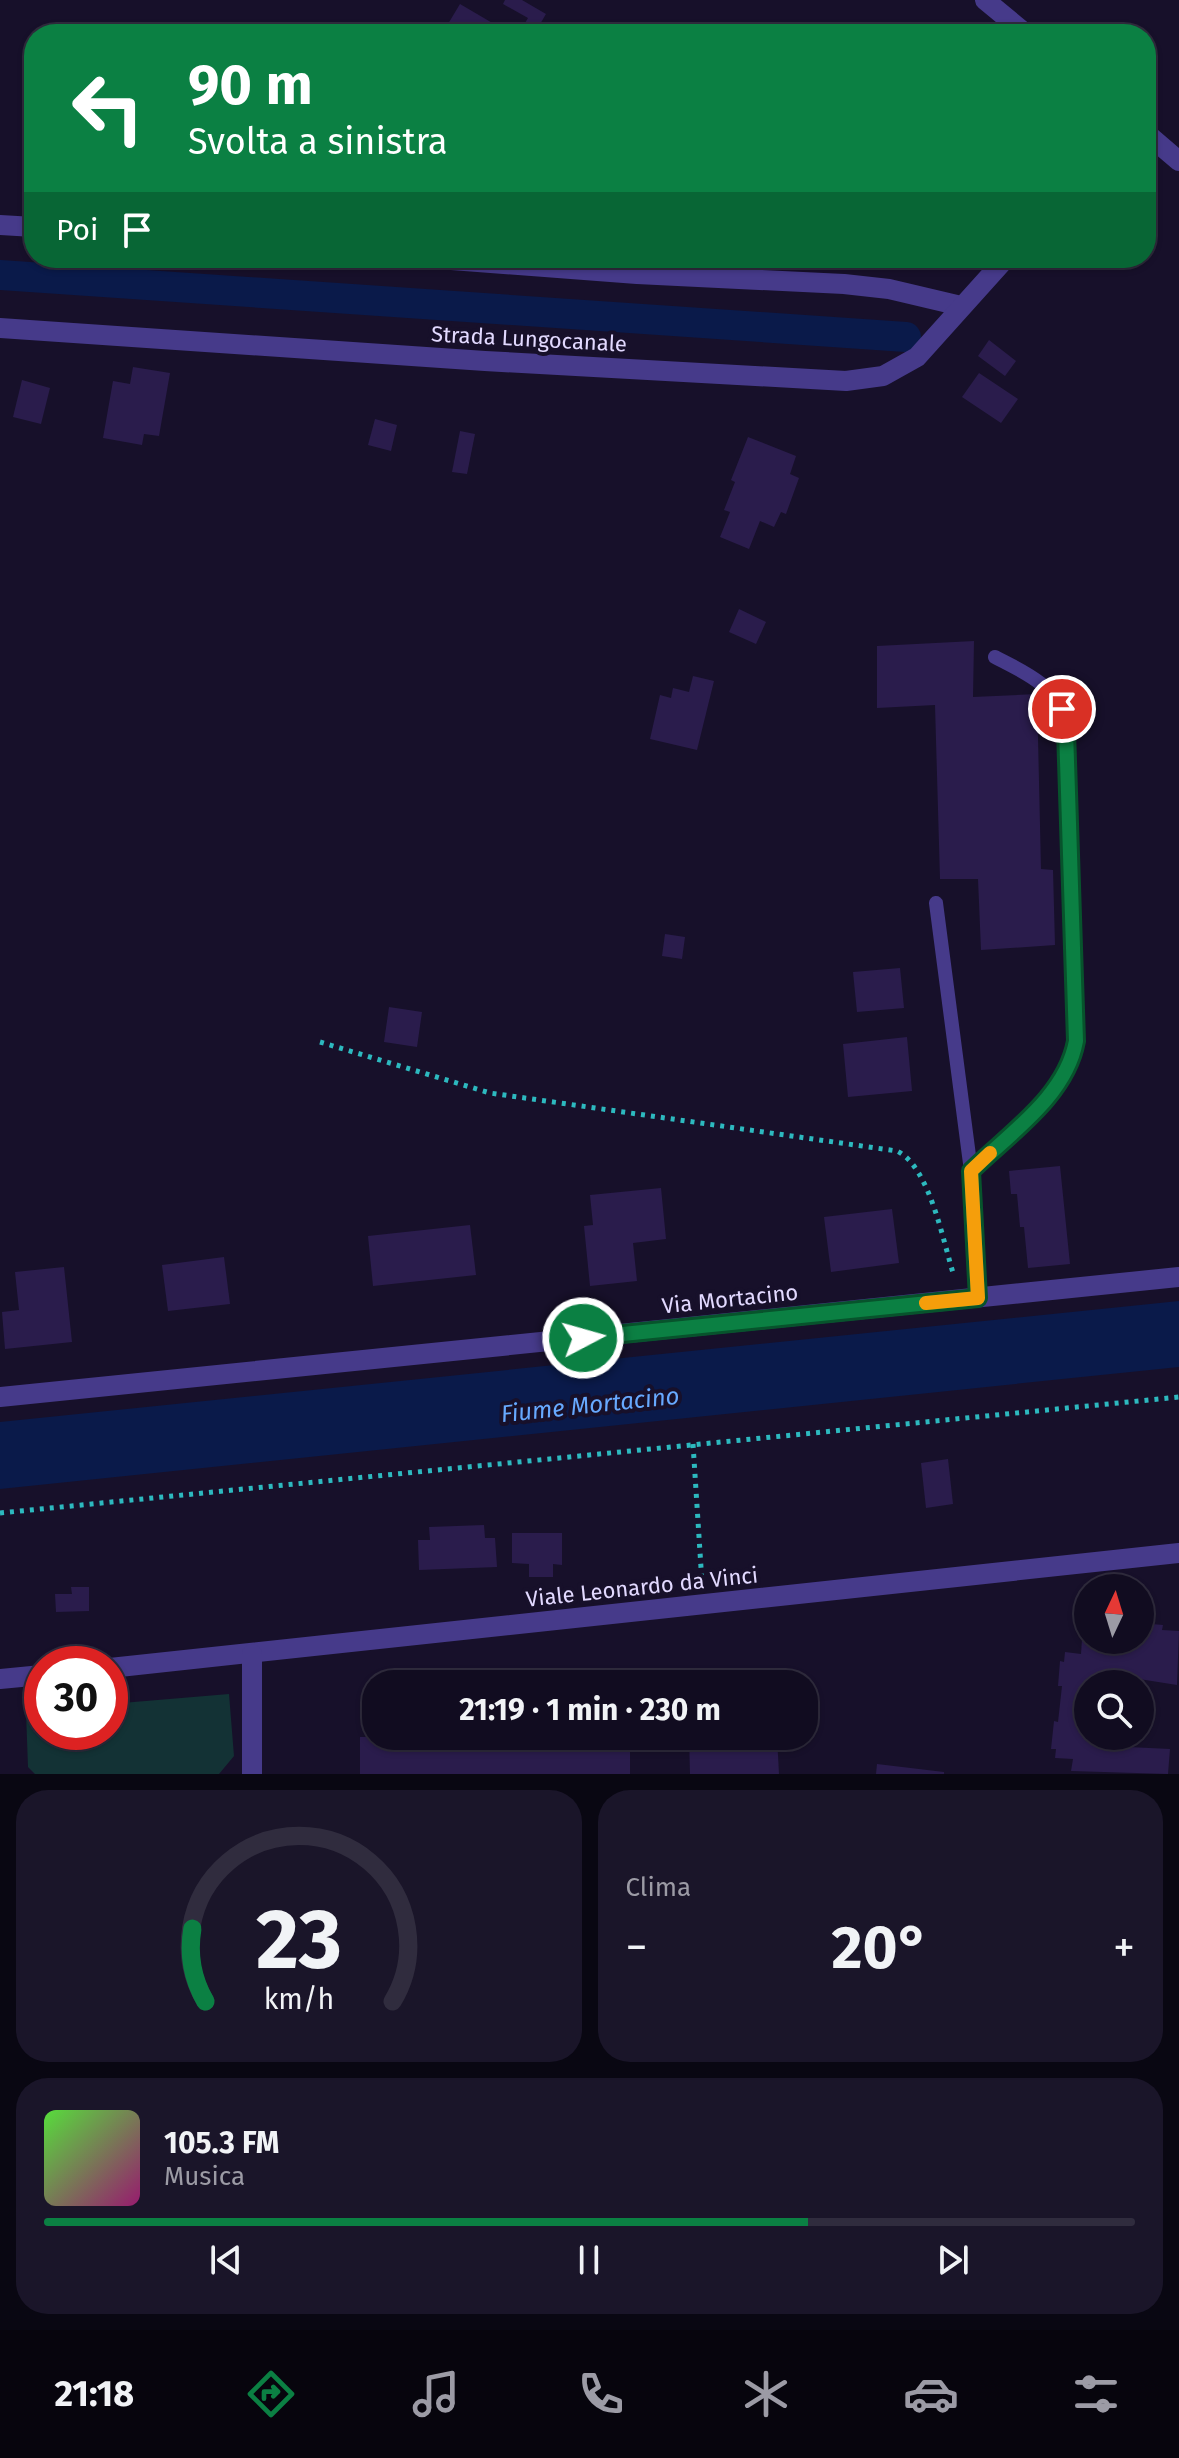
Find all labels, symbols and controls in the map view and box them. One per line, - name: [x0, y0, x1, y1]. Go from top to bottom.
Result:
- text: 90 m: [188, 52, 313, 119]
- icon: left: [56, 56, 160, 160]
- text: Svolta a sinistra: [188, 120, 448, 164]
- icon: arrive: [115, 208, 159, 252]
- text: Poi: [56, 212, 99, 248]
- street label: Strada Lungocanale: [430, 320, 628, 358]
- pin: [1028, 675, 1096, 743]
- icon: arrive: [1040, 687, 1084, 731]
- street label: Via Mortacino: [661, 1278, 799, 1320]
- position arrow: [541, 1296, 625, 1380]
- water label: Fiume Mortacino: [499, 1382, 681, 1428]
- street label: Viale Leonardo da Vinci: [525, 1561, 759, 1613]
- north arrow: [1074, 1574, 1154, 1654]
- map controls: [1074, 1574, 1154, 1750]
- speed limit sign: 30: [24, 1646, 128, 1750]
- button: search: [1074, 1670, 1154, 1750]
- text: 21:19 · 1 min · 230 m: [459, 1692, 721, 1728]
- text: Clima: [626, 1872, 691, 1903]
- text: 23: [256, 1890, 342, 1990]
- text: 20°: [832, 1912, 929, 1984]
- text: −: [626, 1921, 648, 1974]
- text: +: [1113, 1921, 1135, 1974]
- text: km/h: [263, 1982, 334, 2017]
- text: 105.3 FM: [164, 2125, 279, 2161]
- text: Musica: [164, 2161, 245, 2192]
- icon: previous: [204, 2238, 248, 2282]
- icon: pause: [567, 2238, 611, 2282]
- icon: next: [931, 2238, 975, 2282]
- icon: directions: [243, 2366, 299, 2422]
- icon: music: [408, 2366, 464, 2422]
- icon: phone: [573, 2366, 629, 2422]
- icon: climate: [738, 2366, 794, 2422]
- icon: car: [903, 2366, 959, 2422]
- icon: filters: [1068, 2366, 1124, 2422]
- text: 21:18: [55, 2372, 134, 2416]

